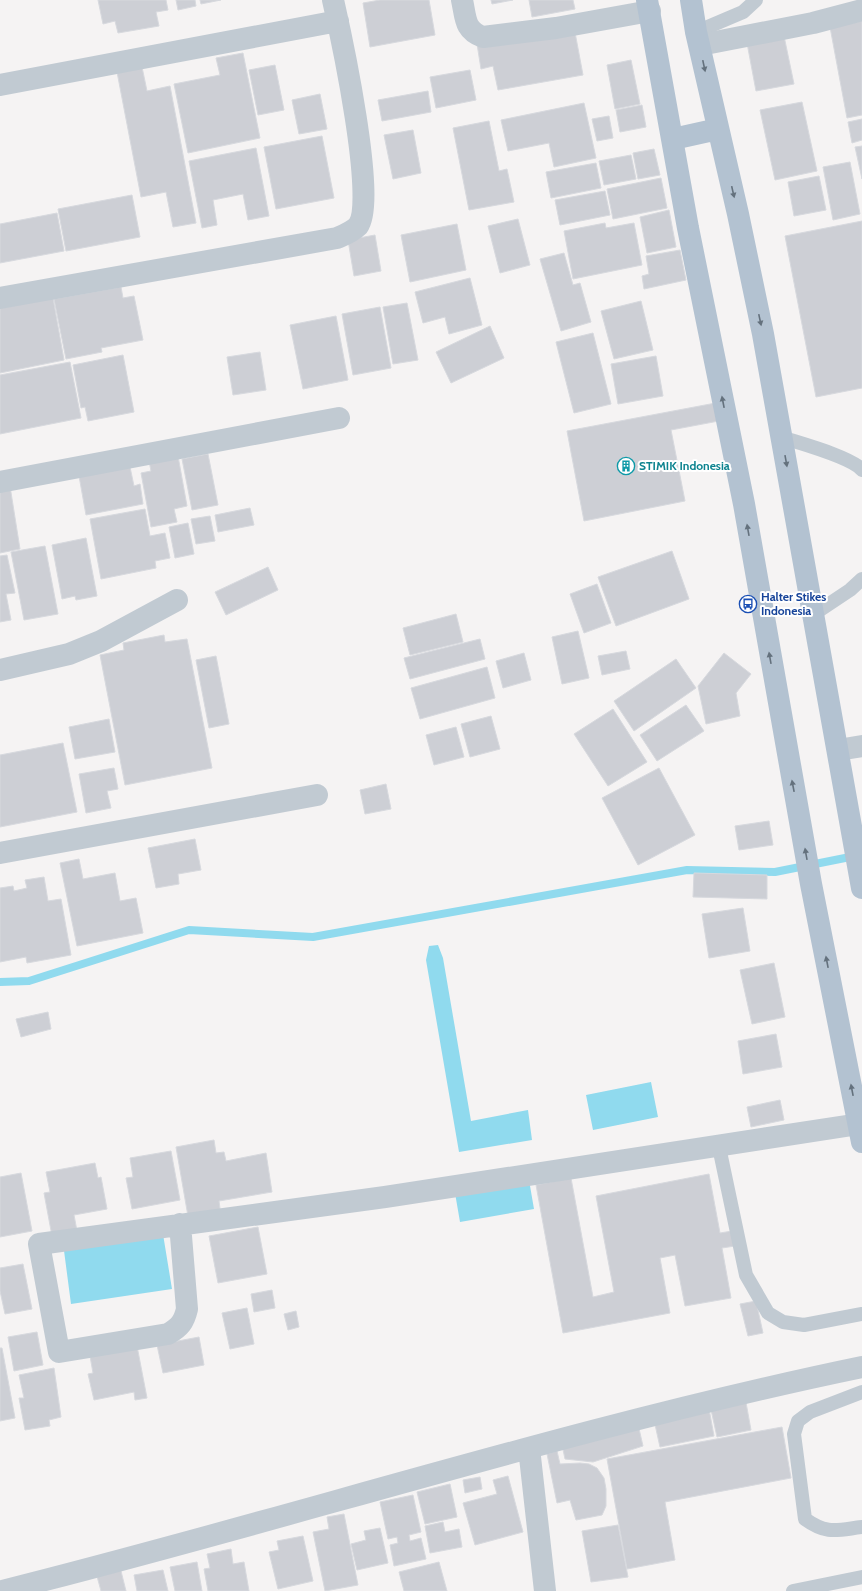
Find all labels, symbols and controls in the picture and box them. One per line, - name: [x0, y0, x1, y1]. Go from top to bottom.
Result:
- one-way arrow: [702, 59, 708, 72]
- one-way arrow: [730, 187, 736, 199]
- one-way arrow: [757, 313, 763, 326]
- one-way arrow: [719, 396, 725, 408]
- one-way arrow: [783, 455, 789, 467]
- building icon: STIMIK Indonesia: [616, 456, 636, 476]
- place label: STIMIK Indonesia: [639, 458, 730, 473]
- one-way arrow: [745, 523, 751, 536]
- place label: Halter Stikes Indonesia: [761, 589, 826, 618]
- bus stop icon: Halter Stikes Indonesia: [738, 594, 758, 614]
- one-way arrow: [766, 652, 772, 664]
- one-way arrow: [790, 779, 796, 792]
- one-way arrow: [803, 848, 809, 860]
- one-way arrow: [823, 956, 829, 968]
- one-way arrow: [849, 1083, 855, 1096]

